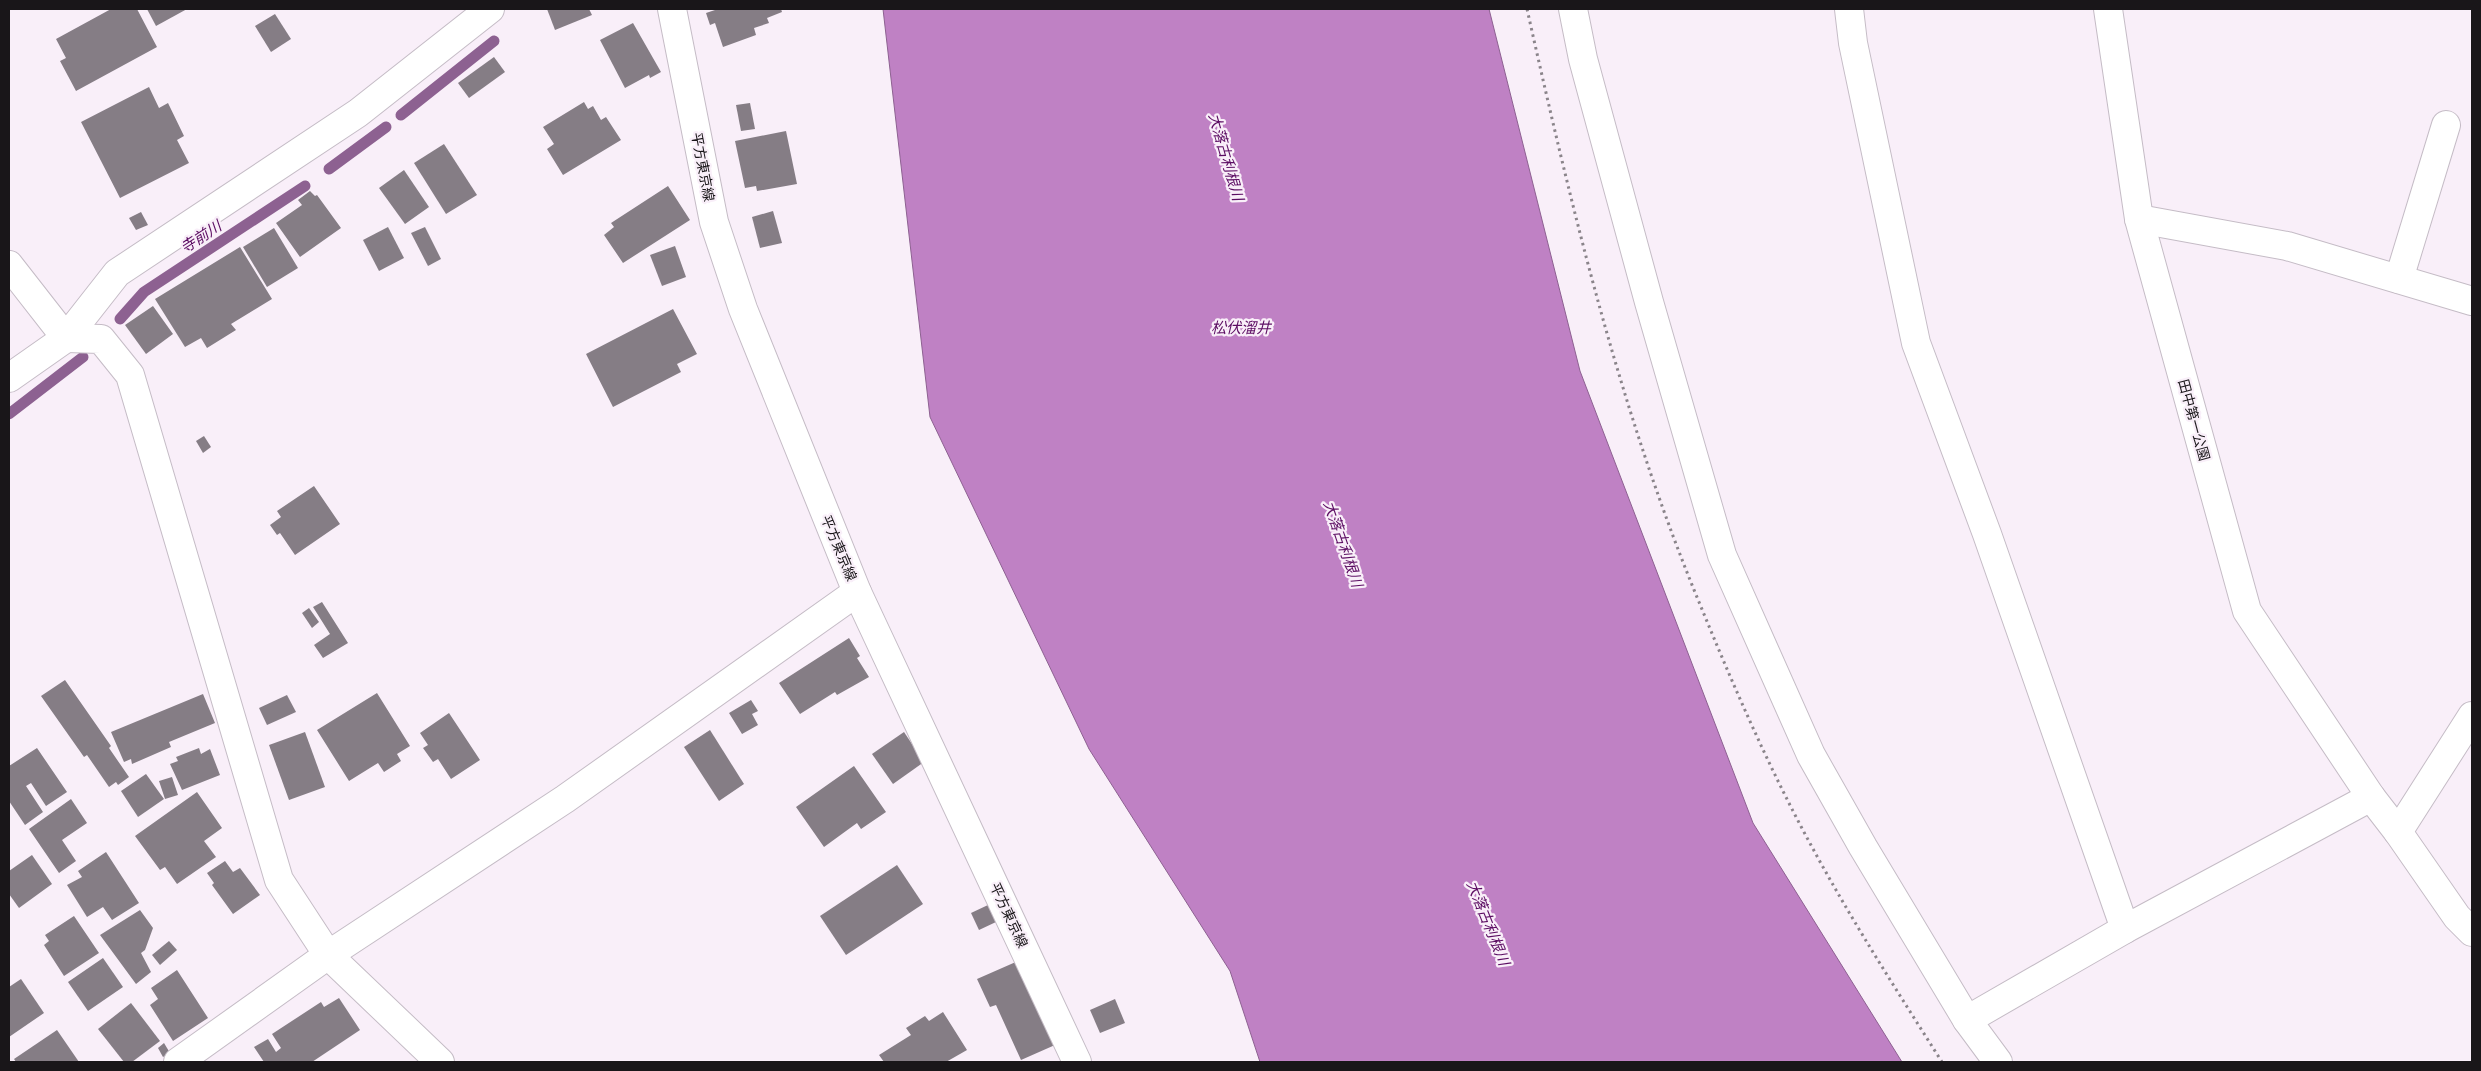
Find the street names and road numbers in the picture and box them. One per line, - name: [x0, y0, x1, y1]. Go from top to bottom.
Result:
- street label: 平方東京線: [687, 131, 718, 203]
- street label: 田中第一公園: [2174, 377, 2213, 463]
- street label: 平方東京線: [817, 513, 860, 584]
- street label: 平方東京線: [986, 880, 1031, 951]

